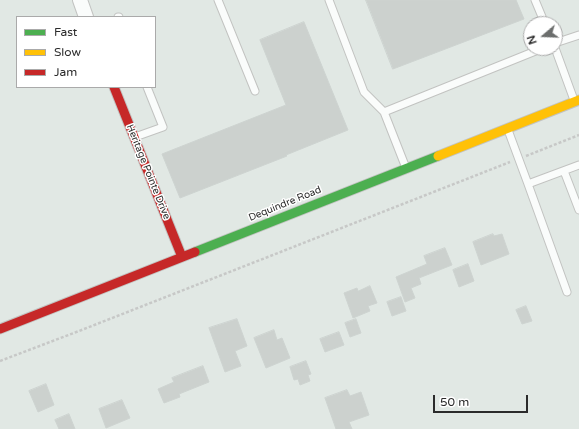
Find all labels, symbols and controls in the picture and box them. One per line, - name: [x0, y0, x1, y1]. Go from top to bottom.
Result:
- legend: [16, 16, 156, 88]
- north arrow: [523, 16, 563, 56]
- text: Fast: [54, 25, 77, 39]
- text: N: [525, 33, 540, 46]
- text: Slow: [54, 45, 81, 59]
- text: Jam: [54, 65, 77, 79]
- street label: Heritage Pointe Drive: [123, 123, 173, 221]
- street label: Dequindre Road: [247, 184, 323, 224]
- scale bar: [435, 387, 530, 413]
- text: 50 m: [440, 395, 469, 409]

